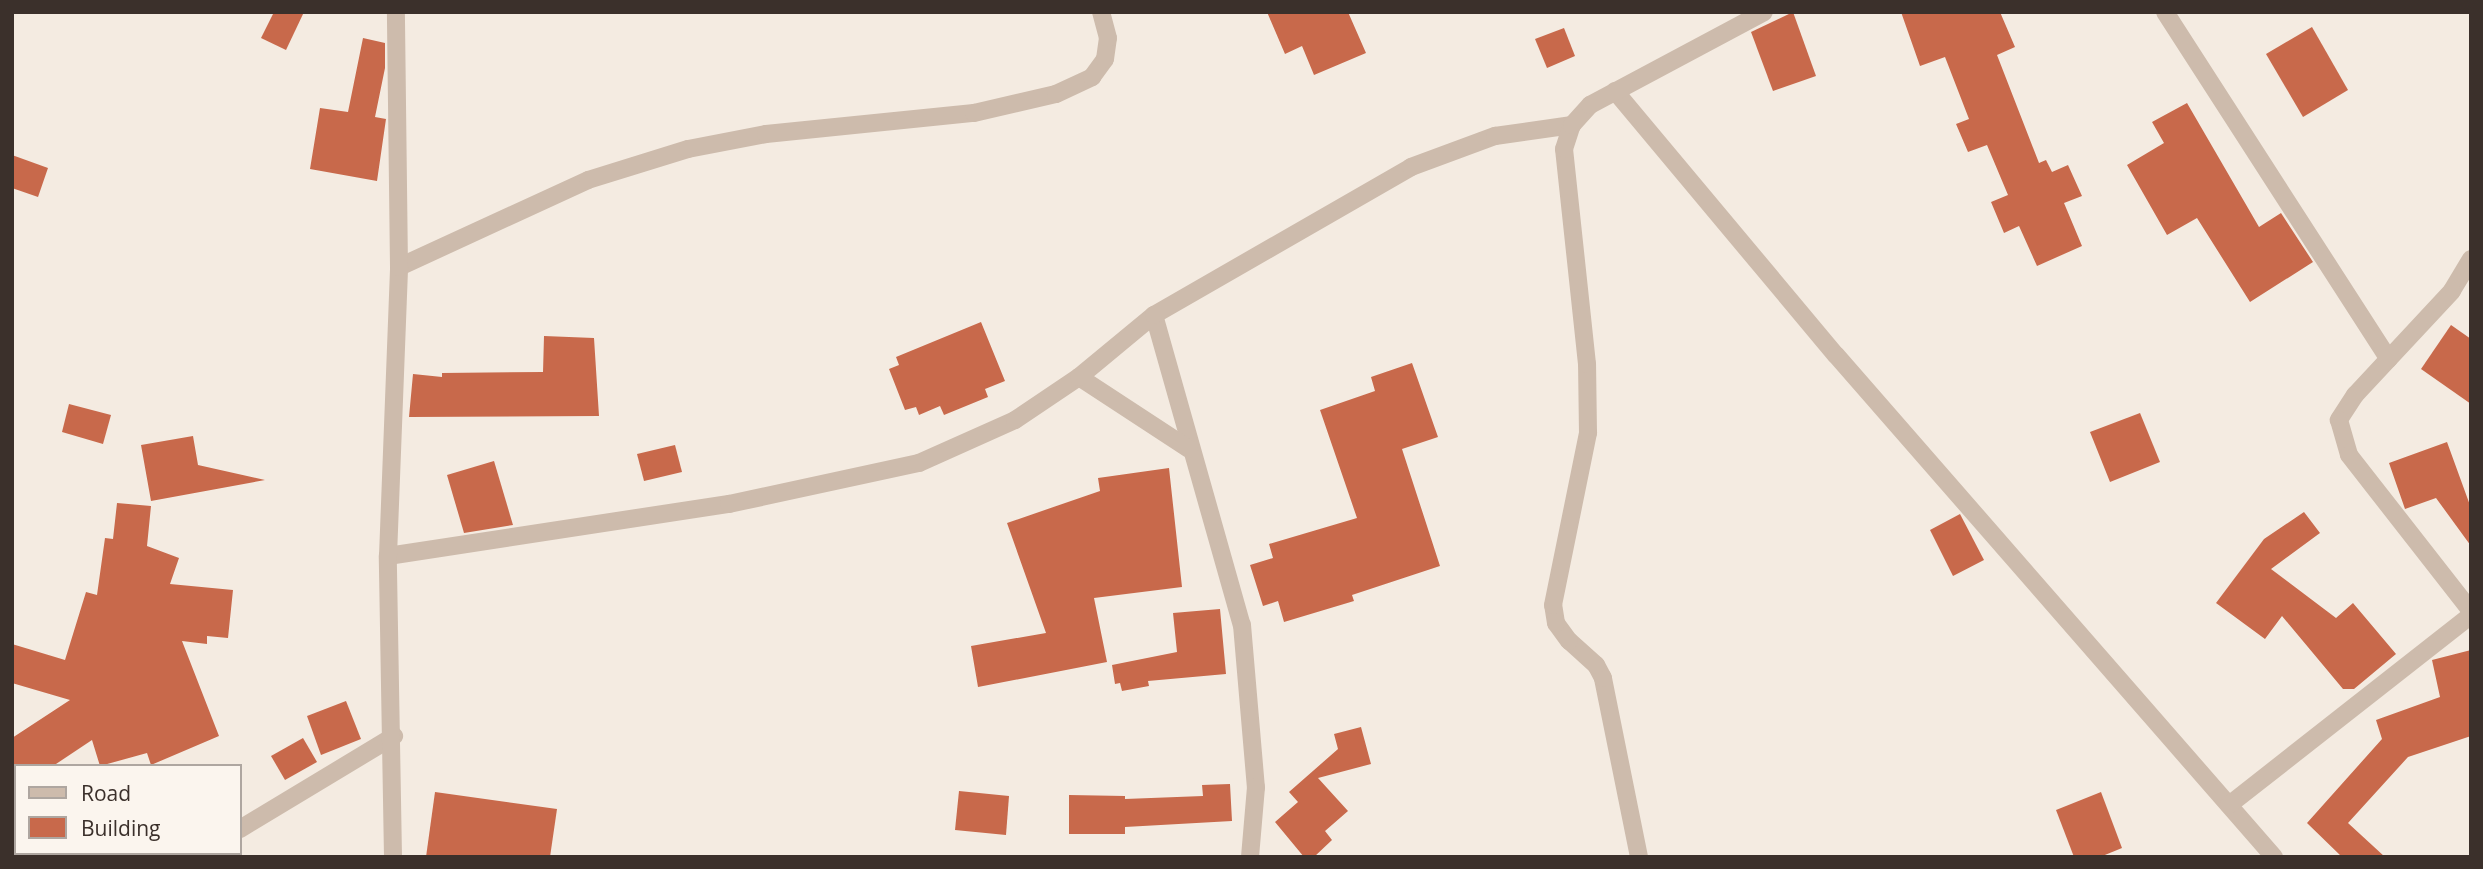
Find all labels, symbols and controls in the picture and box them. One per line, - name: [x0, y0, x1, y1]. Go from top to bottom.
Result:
- legend: [14, 764, 242, 855]
- text: Road: [81, 779, 131, 807]
- text: Building: [81, 814, 160, 842]

